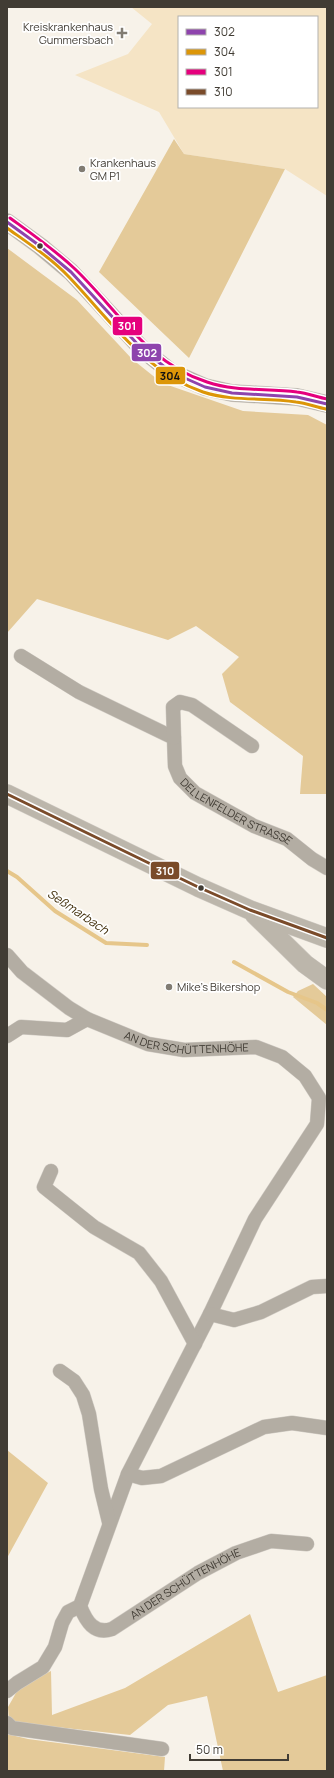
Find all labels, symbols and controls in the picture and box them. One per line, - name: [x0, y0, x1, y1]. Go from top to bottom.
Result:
- legend: [178, 16, 318, 108]
- place label: Kreiskrankenhaus Gummersbach: [23, 19, 113, 47]
- text: 302: [214, 23, 235, 40]
- marker: Kreiskrankenhaus Gummersbach: [116, 27, 128, 39]
- text: 304: [214, 43, 235, 60]
- text: 301: [214, 63, 233, 80]
- text: 310: [214, 83, 233, 100]
- place label: Krankenhaus GM P1: [90, 155, 156, 183]
- marker: Krankenhaus GM P1: [77, 164, 87, 174]
- unlabelled marker: [35, 241, 45, 251]
- line badge: 301: [112, 316, 143, 336]
- text: 301: [118, 318, 136, 333]
- line badge: 302: [131, 343, 162, 362]
- text: 302: [137, 345, 157, 360]
- line badge: 304: [155, 366, 186, 385]
- text: 304: [160, 368, 180, 383]
- street label: DELLENFELDER STRASSE: [177, 775, 296, 848]
- line badge: 310: [150, 861, 180, 880]
- text: 310: [156, 863, 174, 878]
- unlabelled marker: [196, 883, 206, 893]
- water label: Seßmarbach: [44, 885, 113, 939]
- place label: Mike's Bikershop: [177, 979, 261, 994]
- marker: Mike's Bikershop: [164, 982, 174, 992]
- street label: AN DER SCHÜTTENHÖHE: [122, 1027, 249, 1057]
- street label: AN DER SCHÜTTENHÖHE: [127, 1544, 242, 1622]
- scale bar: [190, 1736, 288, 1762]
- text: 50 m: [196, 1741, 223, 1758]

